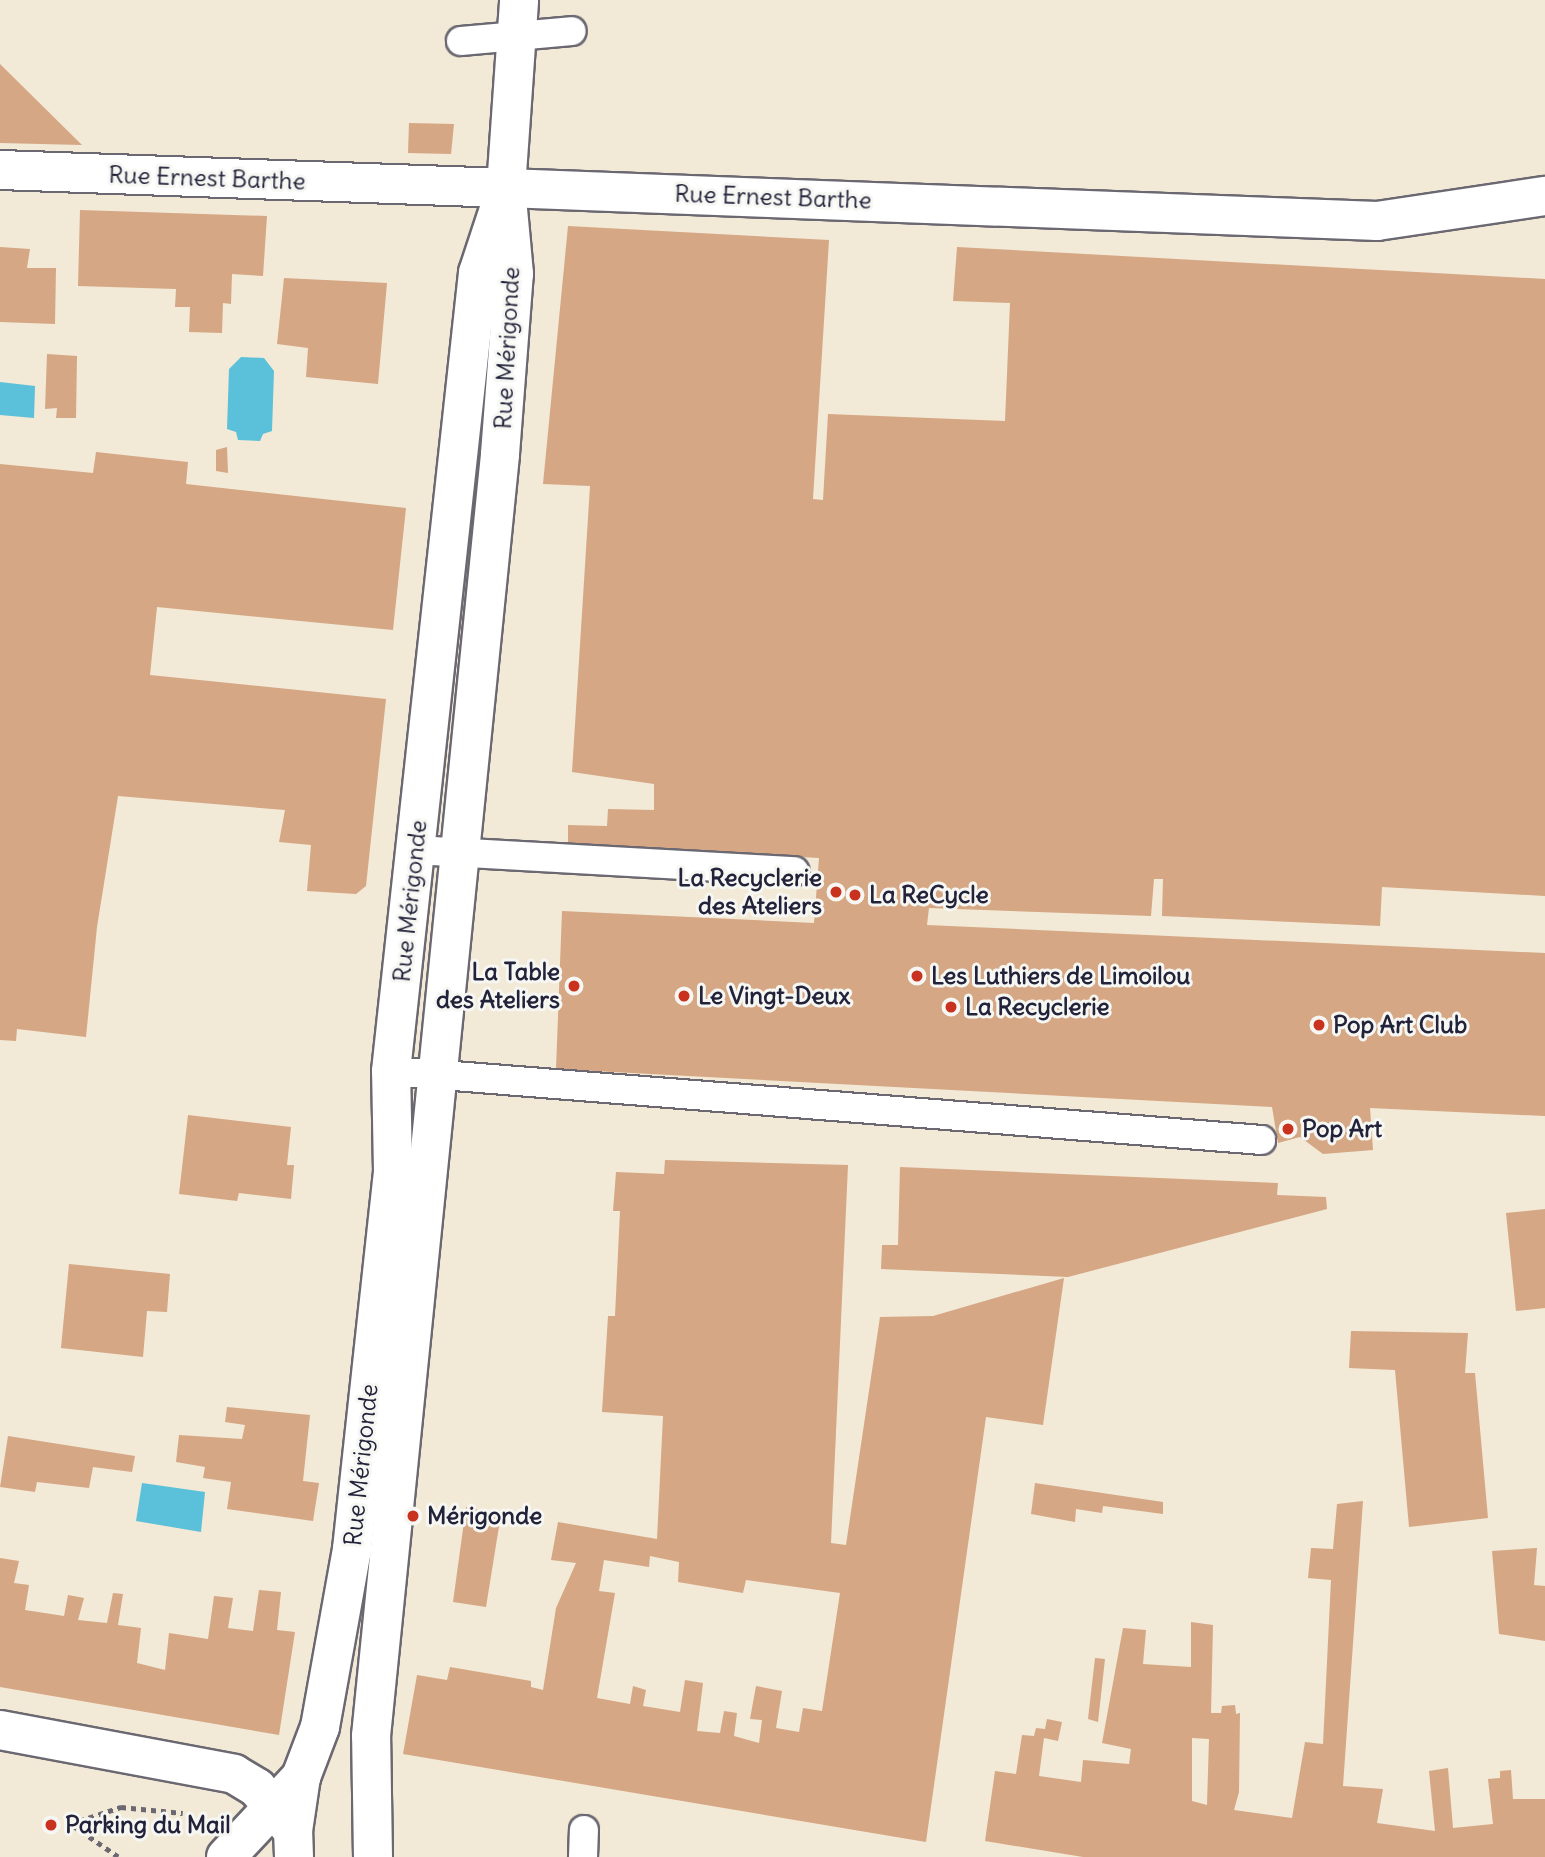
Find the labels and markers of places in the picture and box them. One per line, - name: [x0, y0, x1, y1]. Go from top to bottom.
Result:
- place label: La Recyclerie des Ateliers: [678, 864, 822, 920]
- place label: La ReCycle: [869, 881, 989, 909]
- marker: La Recyclerie des Ateliers: [828, 884, 844, 900]
- marker: La ReCycle: [847, 887, 863, 903]
- place label: La Table des Ateliers: [436, 958, 560, 1014]
- place label: Les Luthiers de Limoilou: [931, 962, 1190, 990]
- marker: Les Luthiers de Limoilou: [909, 968, 925, 984]
- marker: La Table des Ateliers: [566, 978, 582, 994]
- place label: Le Vingt-Deux: [698, 982, 850, 1010]
- marker: Le Vingt-Deux: [676, 988, 692, 1004]
- place label: La Recyclerie: [965, 993, 1109, 1021]
- marker: La Recyclerie: [943, 999, 959, 1015]
- place label: Pop Art Club: [1333, 1011, 1467, 1039]
- marker: Pop Art Club: [1311, 1017, 1327, 1033]
- place label: Pop Art: [1302, 1115, 1382, 1143]
- marker: Pop Art: [1280, 1121, 1296, 1137]
- place label: Mérigonde: [427, 1502, 542, 1530]
- marker: Mérigonde: [405, 1508, 421, 1524]
- place label: Parking du Mail: [65, 1811, 231, 1839]
- marker: Parking du Mail: [43, 1817, 59, 1833]

